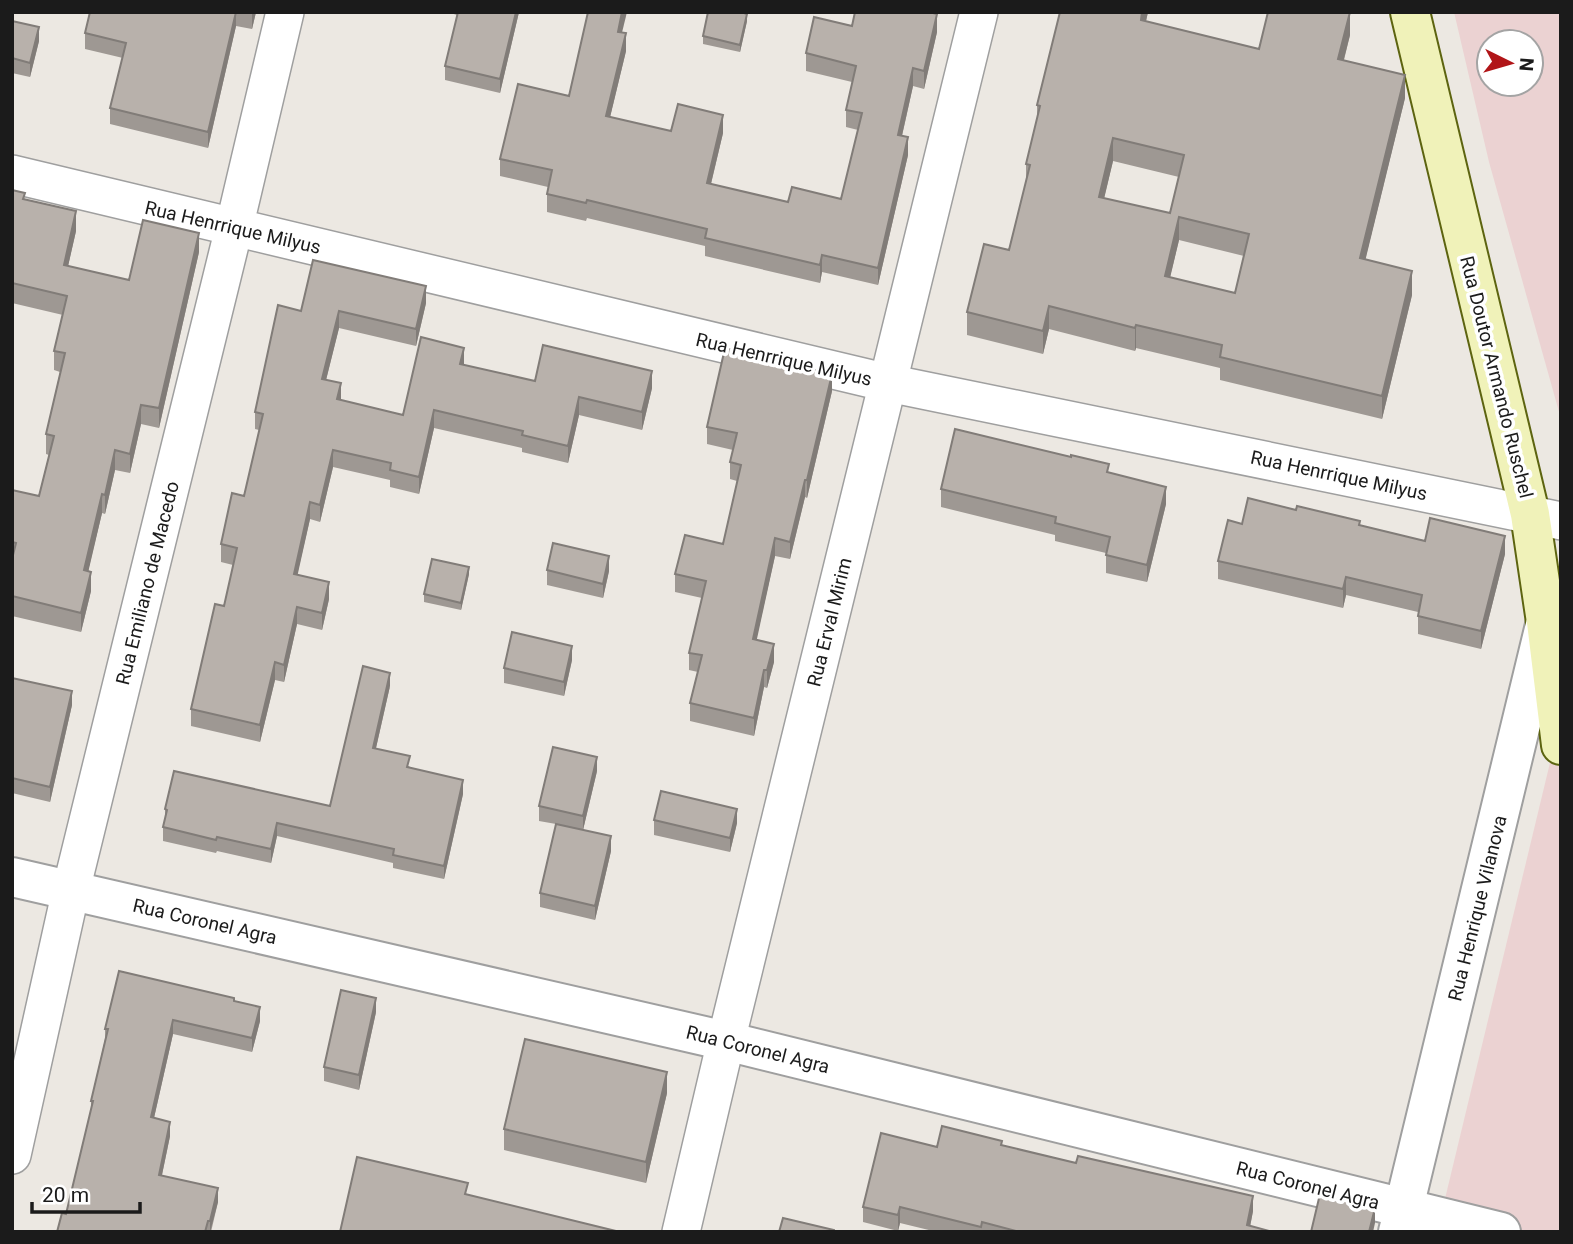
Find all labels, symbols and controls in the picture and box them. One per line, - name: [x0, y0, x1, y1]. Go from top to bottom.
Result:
- north arrow: [1475, 28, 1545, 98]
- text: N: [1514, 57, 1538, 72]
- street label: Rua Henrrique Milyus: [143, 196, 323, 259]
- street label: Rua Doutor Armando Ruschel: [1455, 254, 1538, 501]
- street label: Rua Henrrique Milyus: [694, 328, 874, 391]
- street label: Rua Henrrique Milyus: [1248, 446, 1429, 505]
- street label: Rua Emiliano de Macedo: [111, 479, 184, 687]
- street label: Rua Erval Mirim: [802, 555, 857, 689]
- street label: Rua Henrique Vilanova: [1443, 813, 1512, 1003]
- street label: Rua Coronel Agra: [131, 894, 279, 949]
- street label: Rua Coronel Agra: [684, 1021, 832, 1078]
- street label: Rua Coronel Agra: [1234, 1157, 1382, 1214]
- scale bar: [32, 1170, 140, 1214]
- text: 20 m: [42, 1183, 89, 1207]

